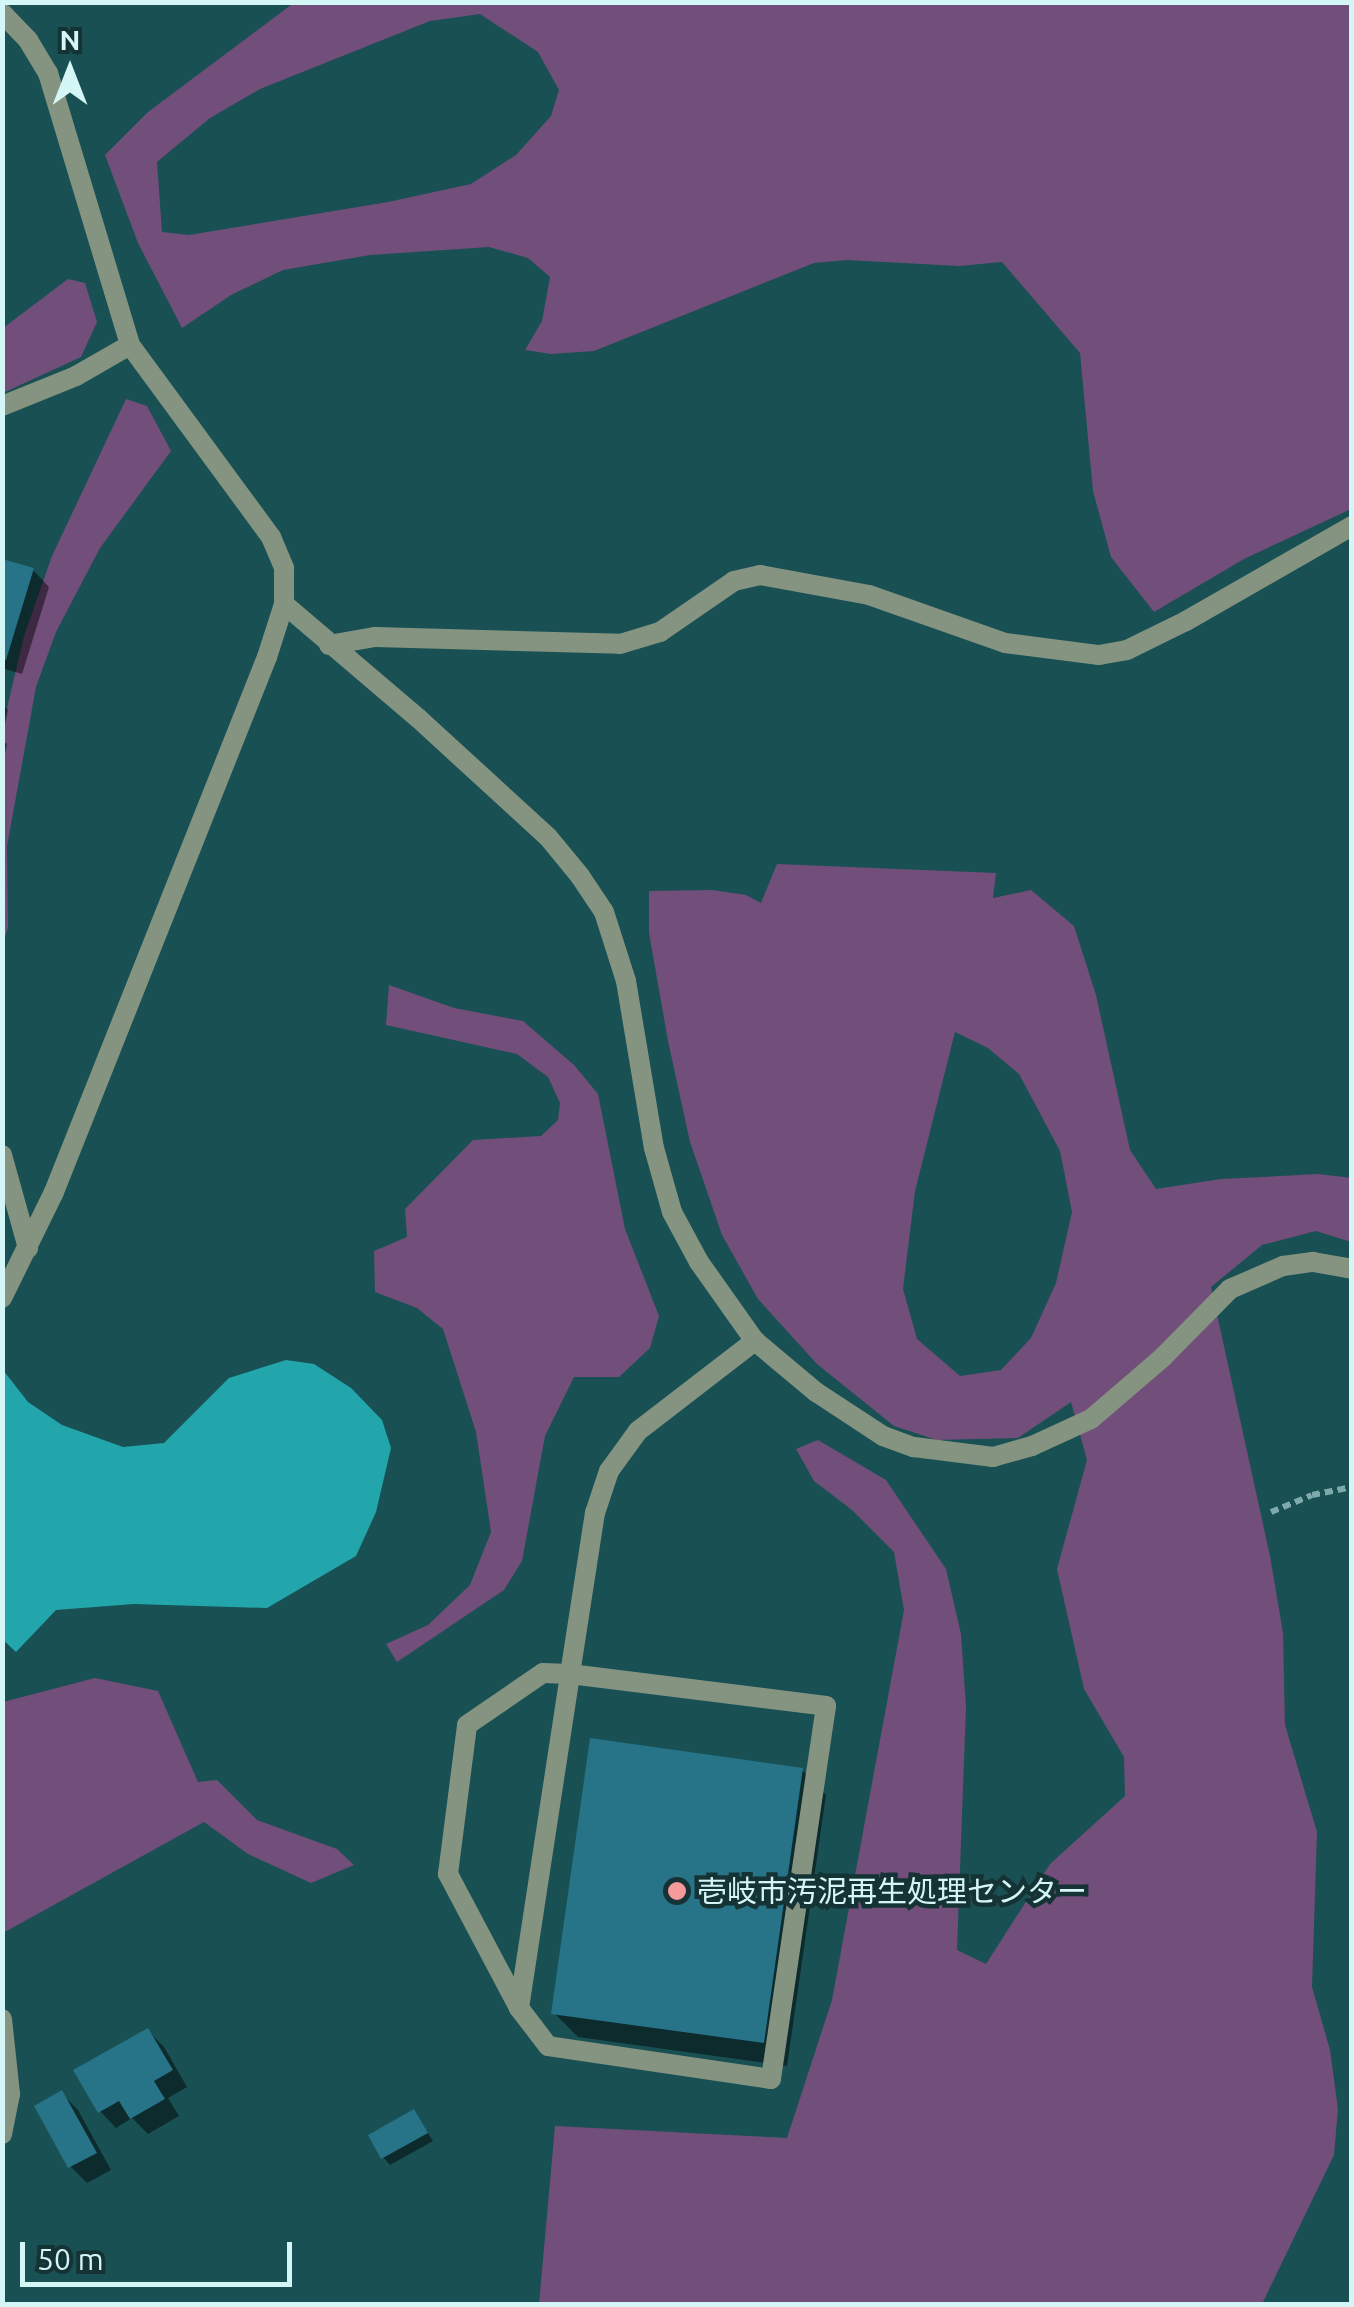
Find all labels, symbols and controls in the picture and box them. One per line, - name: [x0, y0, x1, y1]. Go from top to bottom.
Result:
- north arrow: [20, 20, 120, 120]
- text: N: [60, 24, 80, 55]
- place label: 壱岐市汚泥再生処理センター: [697, 1873, 1087, 1909]
- marker: 壱岐市汚泥再生処理センター: [666, 1880, 688, 1902]
- scale bar: [25, 2222, 298, 2284]
- text: 50 m: [37, 2242, 104, 2276]

